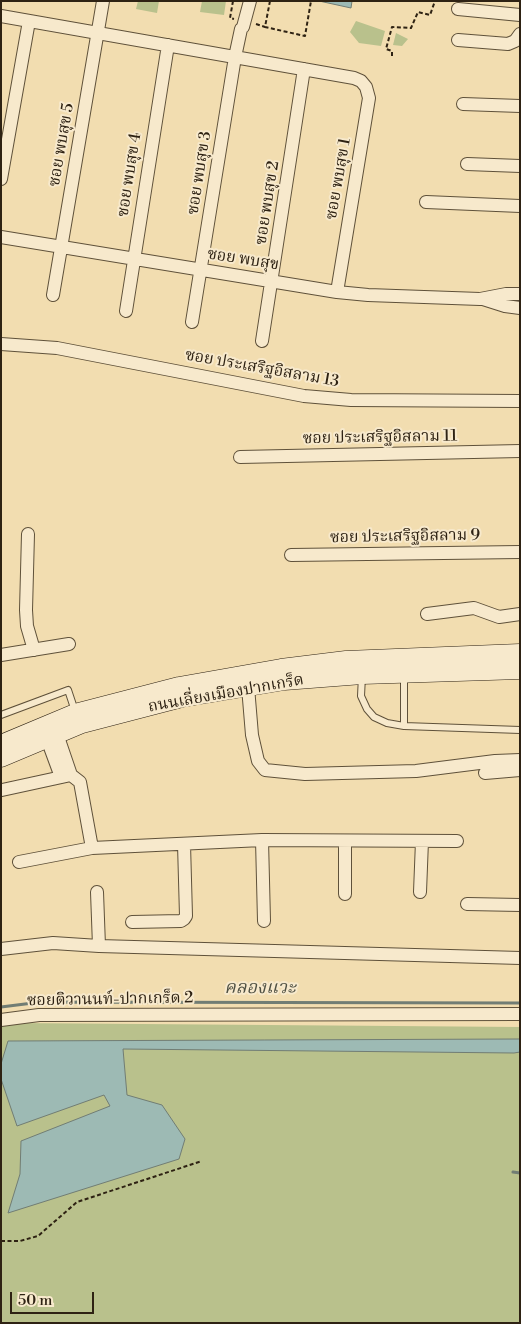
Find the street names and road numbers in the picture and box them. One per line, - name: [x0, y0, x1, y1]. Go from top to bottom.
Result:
- street label: ซอย พบสุข 5: [45, 102, 79, 188]
- street label: ซอย พบสุข 3: [184, 130, 216, 216]
- street label: ซอย พบสุข 4: [114, 131, 146, 219]
- street label: ซอย พบสุข 1: [322, 137, 356, 221]
- street label: ซอย พบสุข 2: [252, 160, 284, 246]
- street label: ซอย พบสุข: [206, 245, 280, 275]
- street label: ซอย ประเสริฐอิสลาม 13: [183, 346, 341, 392]
- street label: ซอย ประเสริฐอิสลาม 11: [302, 427, 458, 449]
- street label: ซอย ประเสริฐอิสลาม 9: [330, 526, 480, 548]
- street label: ถนนเลี่ยงเมืองปากเกร็ด: [147, 671, 305, 717]
- street label: ซอยติวานนท์-ปากเกร็ด 2: [27, 989, 193, 1011]

